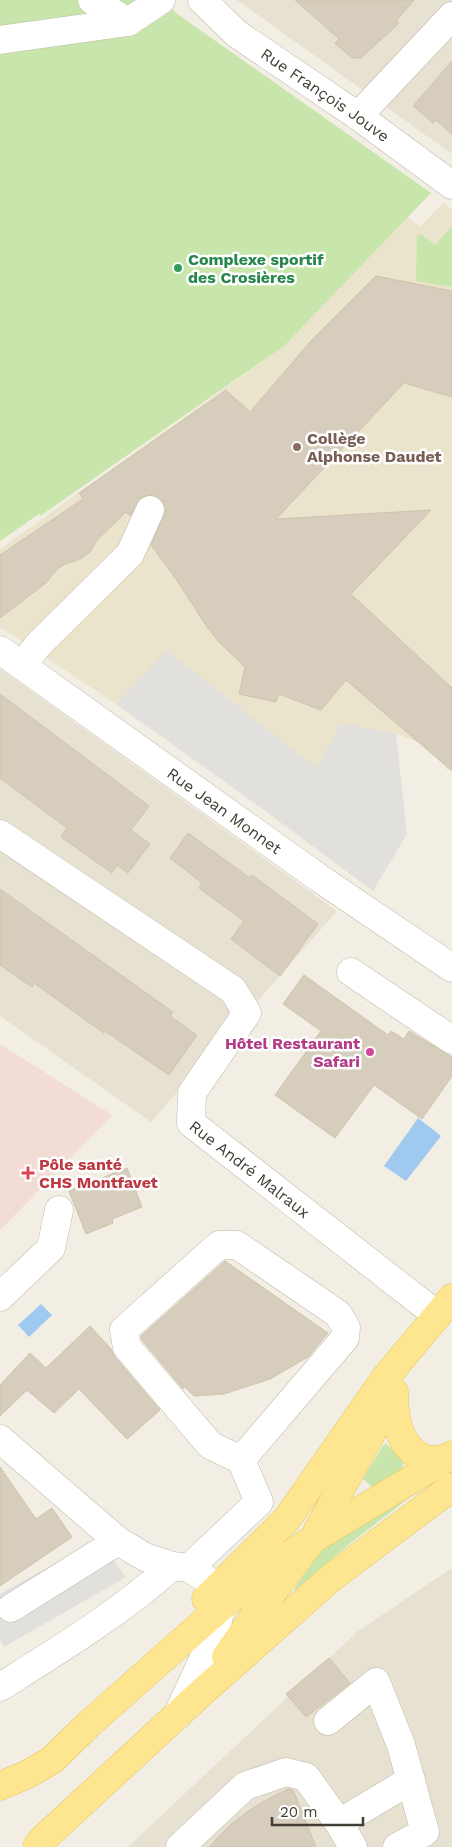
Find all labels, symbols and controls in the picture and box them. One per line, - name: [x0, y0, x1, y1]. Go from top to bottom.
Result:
- street label: Rue François Jouve: [257, 44, 393, 146]
- place label: Complexe sportif des Crosières: [188, 250, 324, 287]
- marker: Complexe sportif des Crosières: [172, 262, 184, 274]
- place label: Collège Alphonse Daudet: [307, 429, 442, 466]
- marker: Collège Alphonse Daudet: [291, 441, 303, 453]
- street label: Rue Jean Monnet: [163, 764, 285, 858]
- place label: Hôtel Restaurant Safari: [225, 1034, 360, 1071]
- marker: Hôtel Restaurant Safari: [364, 1046, 376, 1058]
- street label: Rue André Malraux: [186, 1116, 313, 1222]
- place label: Pôle santé CHS Montfavet: [39, 1155, 158, 1192]
- marker: Pôle santé CHS Montfavet: [21, 1166, 35, 1180]
- scale bar: [272, 1794, 363, 1826]
- text: 20 m: [280, 1803, 318, 1821]

